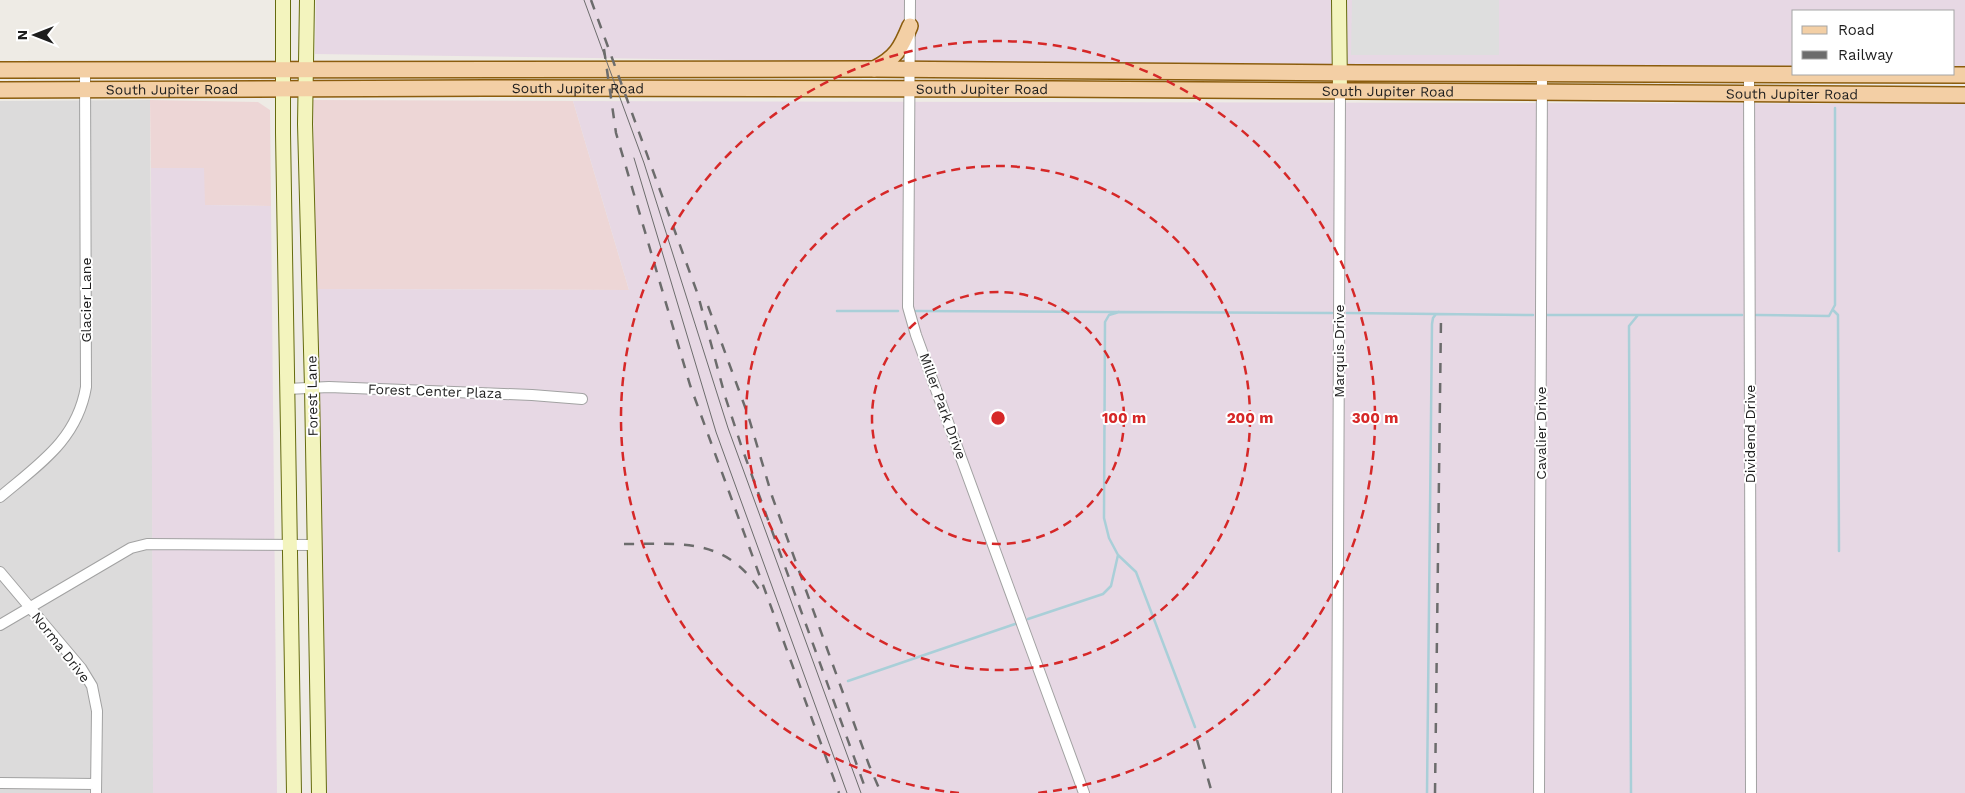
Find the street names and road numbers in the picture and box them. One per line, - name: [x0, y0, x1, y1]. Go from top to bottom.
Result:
- street label: South Jupiter Road: [512, 80, 644, 96]
- street label: South Jupiter Road: [106, 81, 238, 98]
- street label: South Jupiter Road: [916, 81, 1048, 97]
- street label: South Jupiter Road: [1322, 83, 1454, 100]
- street label: South Jupiter Road: [1726, 85, 1858, 102]
- street label: Glacier Lane: [78, 257, 94, 343]
- street label: Marquis Drive: [1331, 304, 1347, 398]
- street label: Miller Park Drive: [916, 351, 970, 461]
- street label: Forest Lane: [303, 355, 321, 437]
- street label: Forest Center Plaza: [368, 381, 502, 401]
- street label: Dividend Drive: [1742, 385, 1758, 483]
- street label: Cavalier Drive: [1533, 386, 1549, 480]
- street label: Norma Drive: [29, 609, 93, 685]

